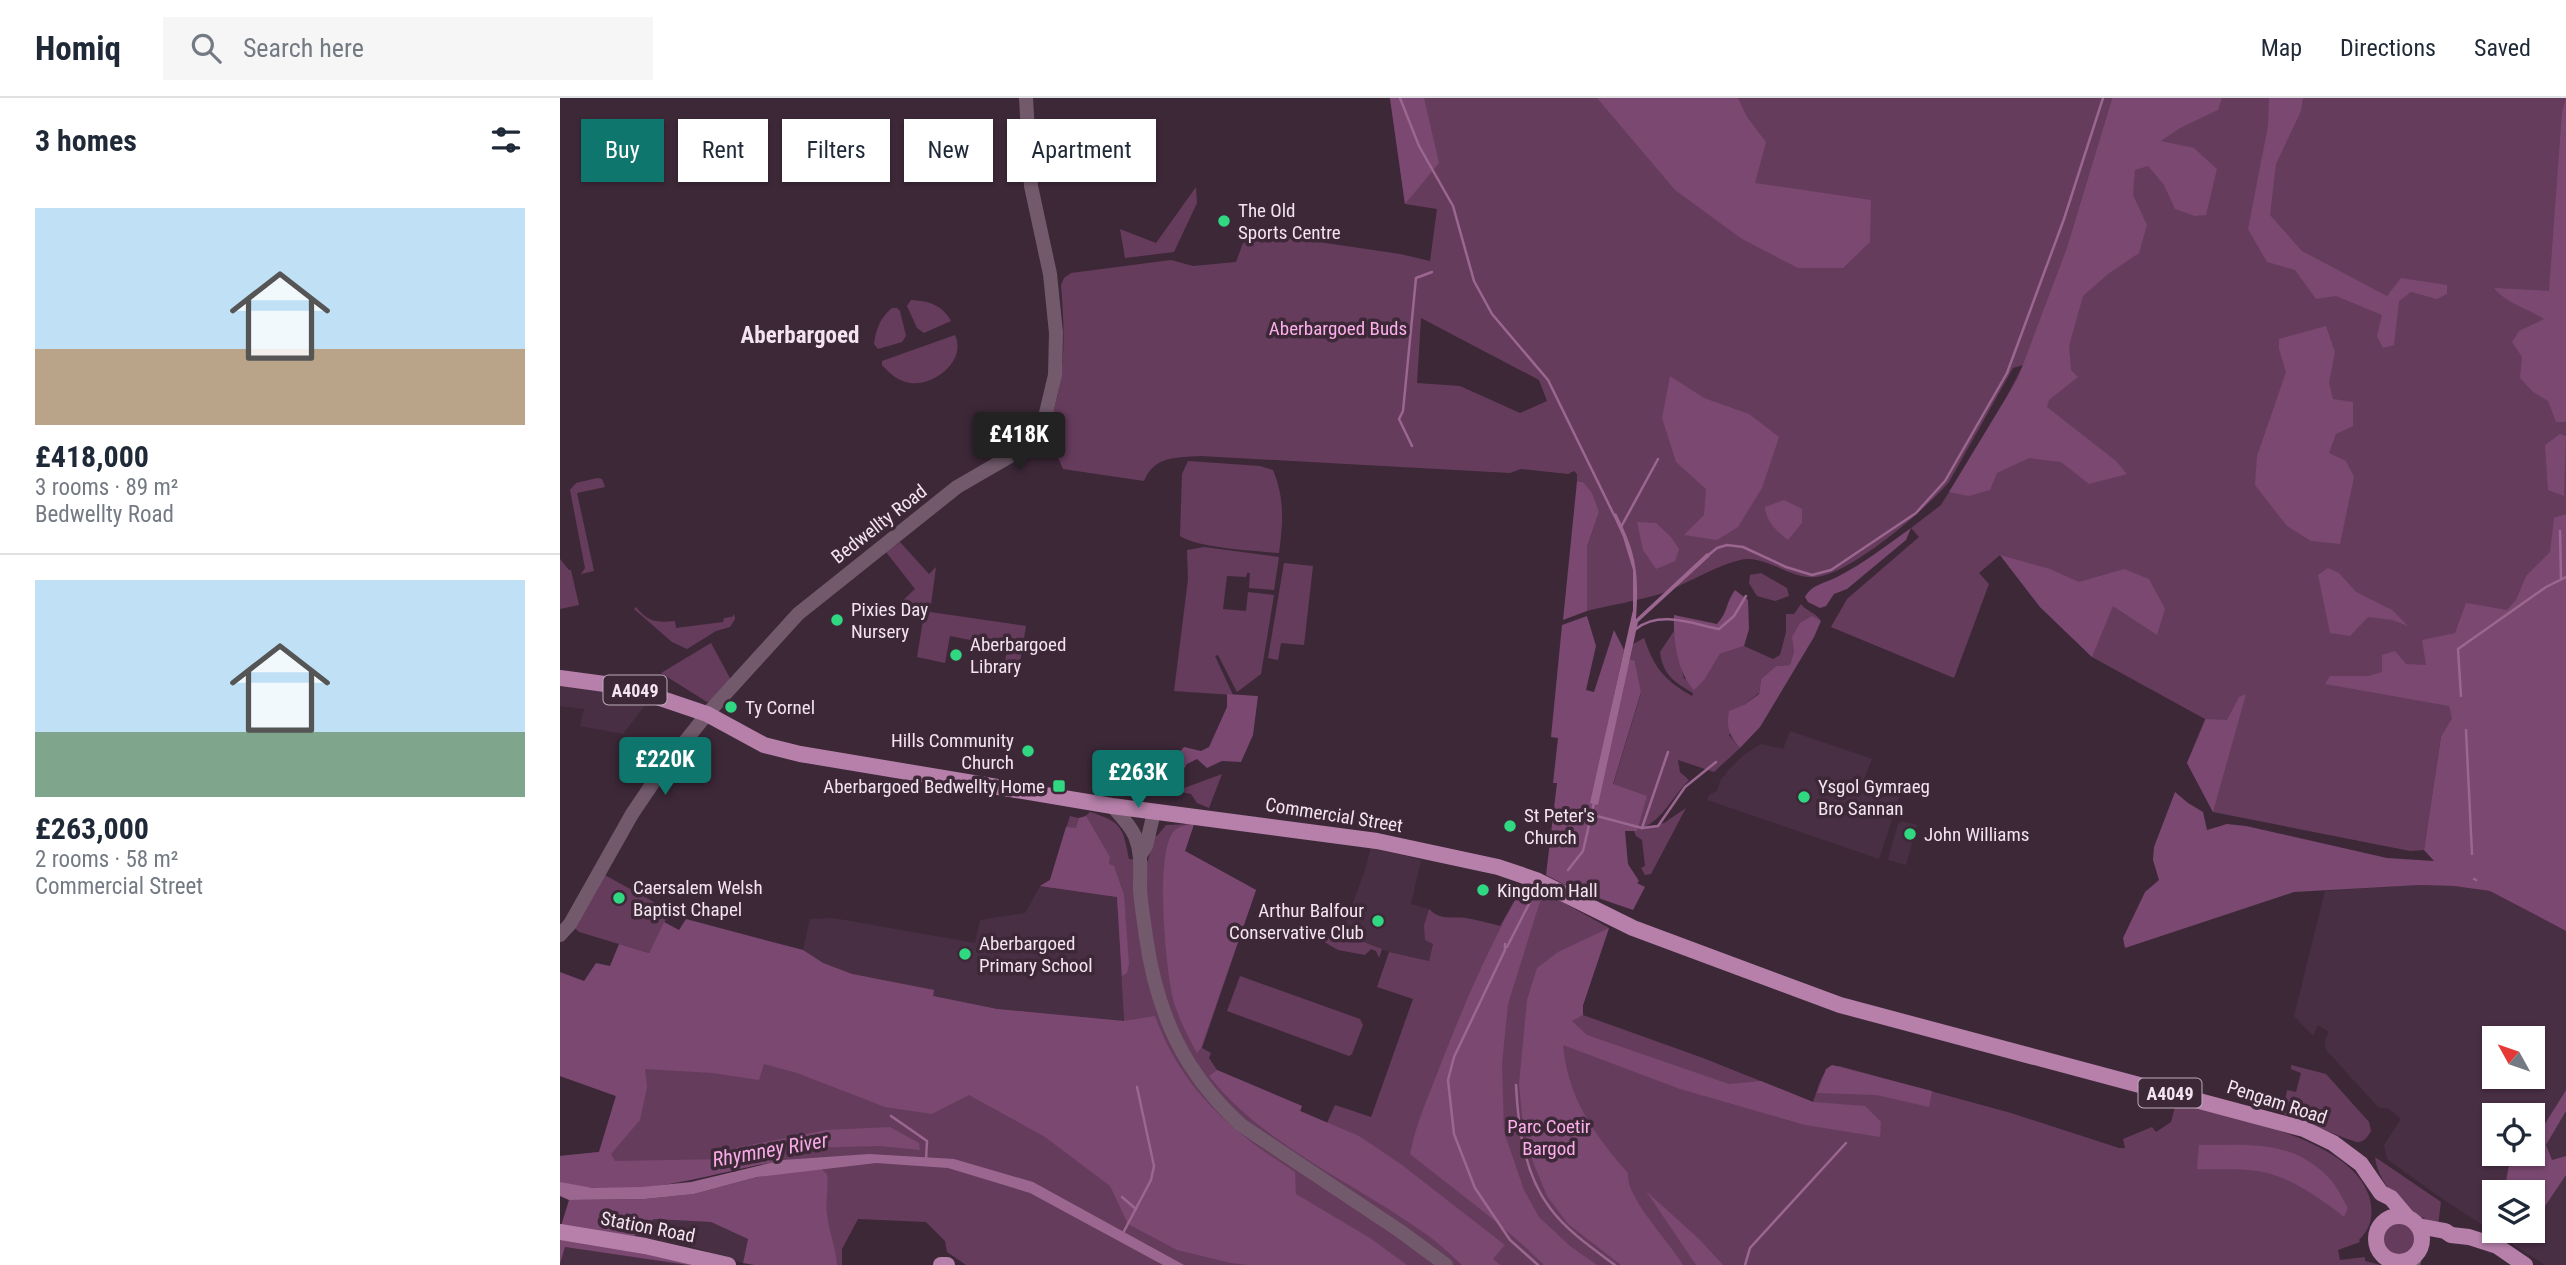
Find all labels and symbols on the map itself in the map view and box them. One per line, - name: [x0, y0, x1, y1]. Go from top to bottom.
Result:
- place label: The Old Sports Centre: [1238, 199, 1341, 244]
- marker: The Old Sports Centre: [1216, 213, 1232, 229]
- park label: Aberbargoed Buds: [1269, 317, 1407, 340]
- district label: Aberbargoed: [741, 322, 859, 349]
- pin: £418K: [970, 412, 1068, 472]
- street label: Bedwellty Road: [827, 480, 931, 568]
- place label: Pixies Day Nursery: [851, 598, 928, 643]
- marker: Pixies Day Nursery: [829, 612, 845, 628]
- place label: Aberbargoed Library: [970, 633, 1066, 678]
- marker: Aberbargoed Library: [948, 647, 964, 663]
- road number: A4049: [603, 676, 666, 704]
- place label: Ty Cornel: [745, 696, 815, 719]
- marker: Ty Cornel: [723, 699, 739, 715]
- place label: Hills Community Church: [891, 729, 1014, 774]
- pin: £220K: [616, 738, 714, 797]
- marker: Hills Community Church: [1020, 743, 1036, 759]
- pin: £263K: [1089, 750, 1187, 810]
- place label: Aberbargoed Bedwellty Home: [823, 775, 1045, 798]
- place label: Ysgol Gymraeg Bro Sannan: [1818, 775, 1930, 820]
- marker: Aberbargoed Bedwellty Home: [1051, 778, 1067, 794]
- marker: Ysgol Gymraeg Bro Sannan: [1796, 789, 1812, 805]
- street label: Commercial Street: [1264, 793, 1404, 837]
- place label: St Peter's Church: [1524, 804, 1595, 849]
- marker: St Peter's Church: [1502, 818, 1518, 834]
- place label: John Williams: [1924, 823, 2029, 846]
- marker: John Williams: [1902, 826, 1918, 842]
- place label: Caersalem Welsh Baptist Chapel: [633, 876, 763, 921]
- place label: Kingdom Hall: [1497, 879, 1598, 902]
- marker: Kingdom Hall: [1475, 882, 1491, 898]
- marker: Caersalem Welsh Baptist Chapel: [611, 890, 627, 906]
- place label: Arthur Balfour Conservative Club: [1229, 899, 1364, 944]
- marker: Arthur Balfour Conservative Club: [1370, 913, 1386, 929]
- place label: Aberbargoed Primary School: [979, 932, 1093, 977]
- marker: Aberbargoed Primary School: [957, 946, 973, 962]
- north arrow: [2482, 1026, 2544, 1088]
- street label: Pengam Road: [2224, 1075, 2330, 1129]
- road number: A4049: [2138, 1078, 2202, 1108]
- park label: Parc Coetir Bargod: [1507, 1115, 1591, 1160]
- water label: Rhymney River: [710, 1128, 830, 1172]
- street label: Station Road: [599, 1207, 697, 1247]

